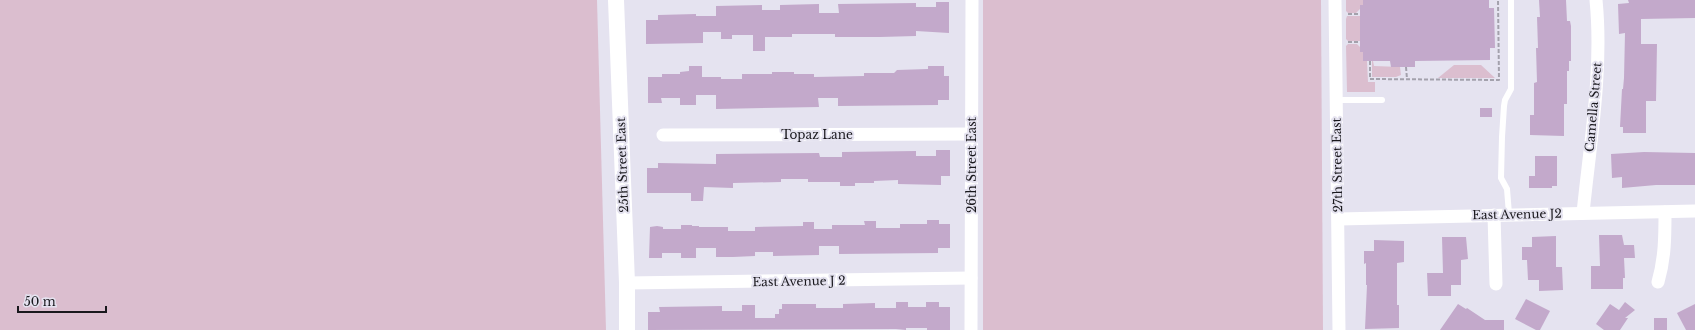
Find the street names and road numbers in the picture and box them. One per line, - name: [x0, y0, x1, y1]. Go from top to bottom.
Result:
- street label: Camella Street: [1582, 61, 1604, 152]
- street label: 26th Street East: [964, 116, 979, 213]
- street label: 25th Street East: [613, 117, 631, 213]
- street label: 27th Street East: [1329, 117, 1345, 212]
- street label: Topaz Lane: [781, 127, 853, 142]
- street label: East Avenue J2: [1472, 206, 1562, 222]
- street label: East Avenue J 2: [752, 273, 846, 289]

